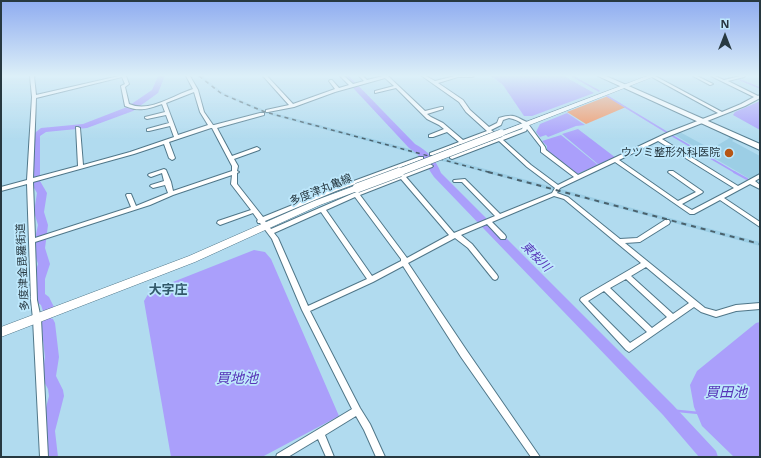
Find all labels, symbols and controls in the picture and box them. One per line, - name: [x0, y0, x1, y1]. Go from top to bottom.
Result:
- north arrow: [705, 16, 745, 56]
- text: N: [721, 16, 729, 31]
- place label: ウツミ整形外科医院: [621, 146, 720, 160]
- marker: ウツミ整形外科医院: [723, 147, 735, 159]
- street label: 多度津丸亀線: [288, 172, 354, 208]
- street label: 多度津金毘羅街道: [14, 223, 32, 311]
- water label: 東桜川: [518, 239, 554, 275]
- district label: 大字庄: [149, 282, 187, 298]
- water label: 買地池: [216, 371, 258, 387]
- water label: 買田池: [705, 385, 747, 401]

